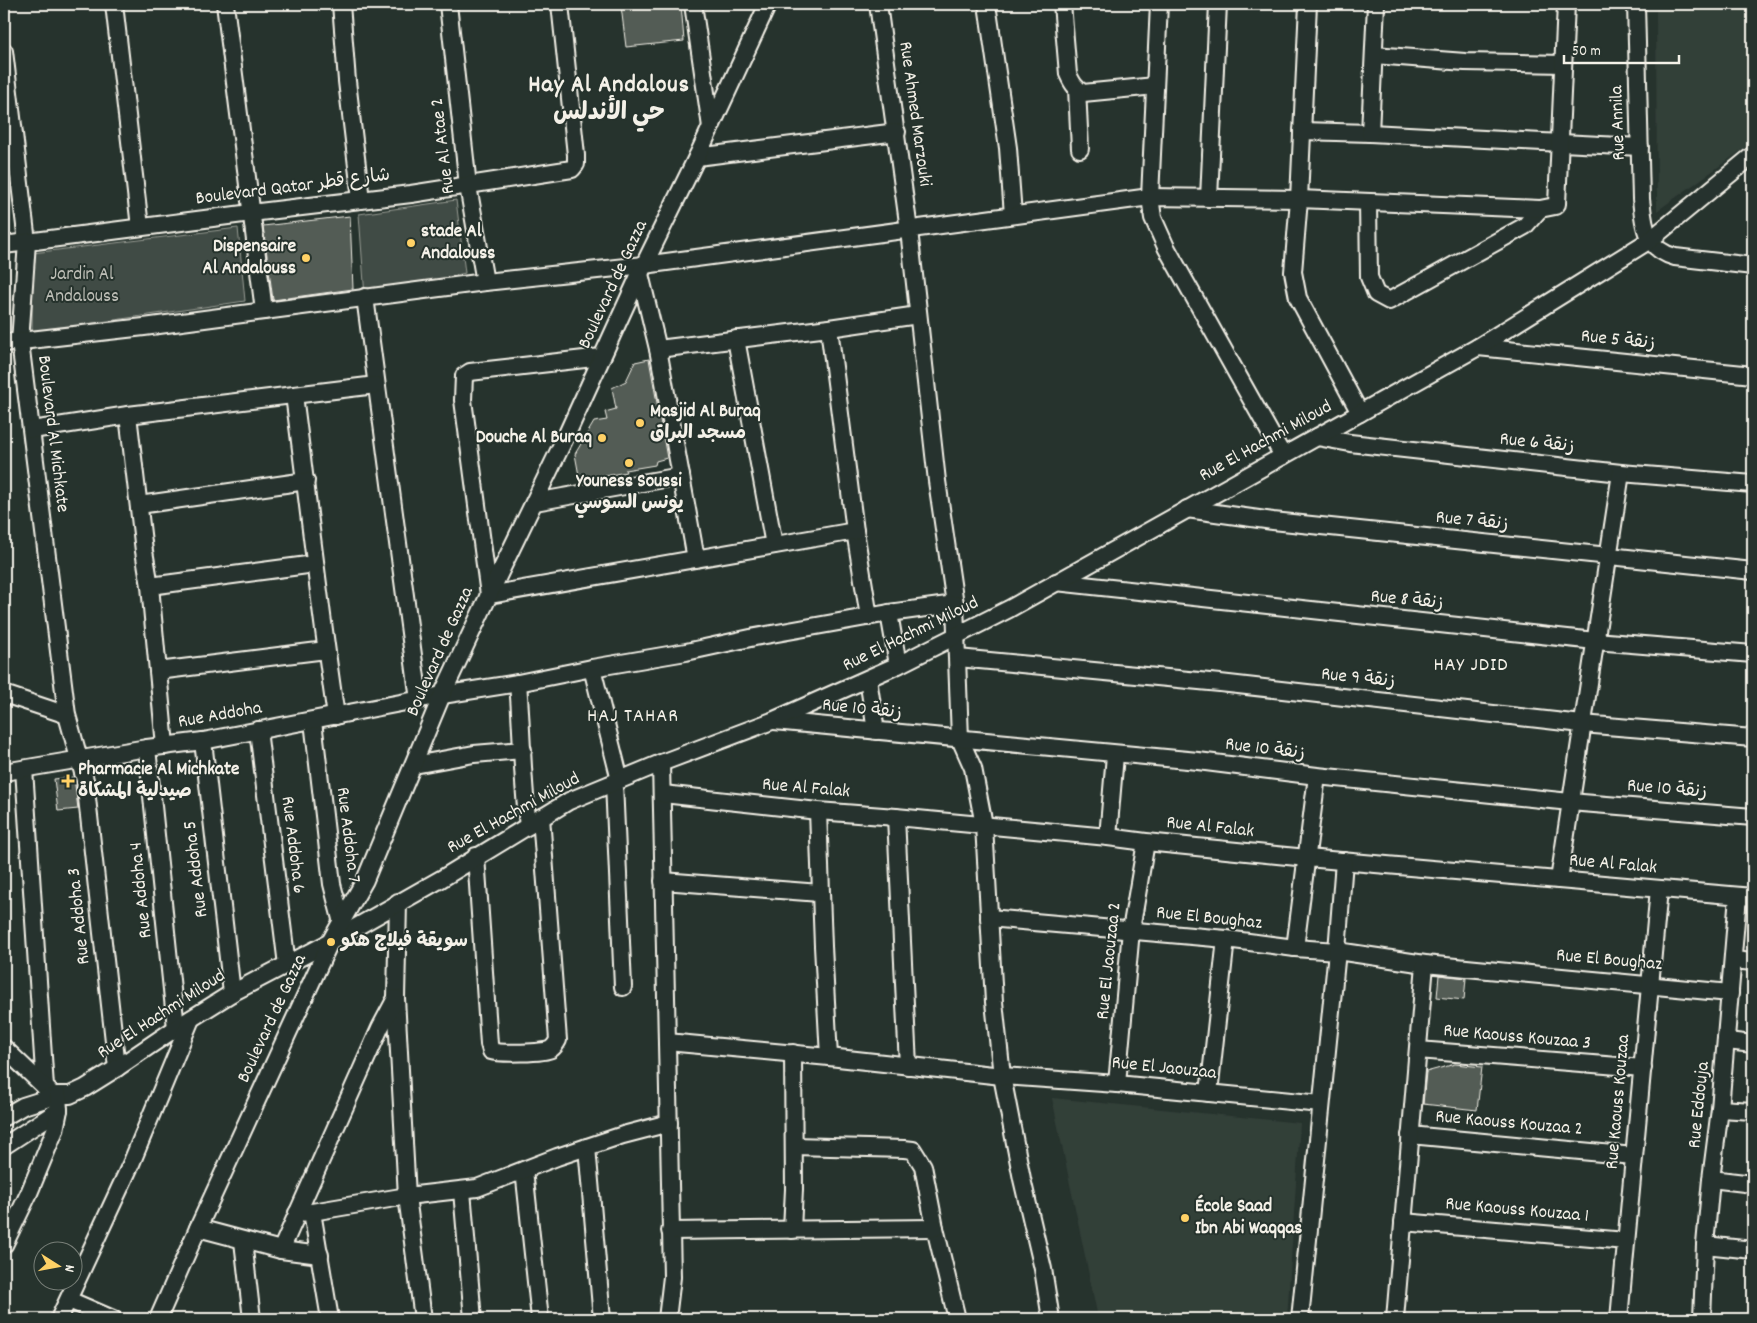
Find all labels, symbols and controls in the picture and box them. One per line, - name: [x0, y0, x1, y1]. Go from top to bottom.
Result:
- scale bar: [1564, 32, 1680, 64]
- street label: Rue Ahmed Marzouki: [890, 40, 938, 189]
- text: 50 m: [1572, 41, 1601, 63]
- district label: Hay Al Andalous حي الأندلس: [528, 69, 690, 132]
- street label: Rue Annila: [1604, 84, 1634, 161]
- street label: Rue Al Atae 2: [425, 96, 463, 196]
- street label: Boulevard Qatar شارع قطر: [194, 163, 392, 213]
- street label: Boulevard de Gazza: [572, 215, 656, 354]
- place label: stade Al Andalouss: [421, 219, 495, 268]
- place label: Dispensaire Al Andalouss: [203, 234, 296, 283]
- marker: stade Al Andalouss: [405, 237, 417, 249]
- marker: Dispensaire Al Andalouss: [300, 252, 312, 264]
- park label: Jardin Al Andalouss: [45, 262, 119, 311]
- street label: Rue 5 زنقة: [1580, 324, 1656, 358]
- street label: Boulevard Al Michkate: [29, 354, 75, 514]
- street label: Rue El Hachmi Miloud: [1195, 394, 1337, 490]
- place label: Masjid Al Buraq مسجد البراق: [650, 399, 761, 448]
- marker: Masjid Al Buraq مسجد البراق: [634, 417, 646, 429]
- place label: Douche Al Buraq: [476, 425, 592, 452]
- street label: Rue 6 زنقة: [1498, 427, 1576, 461]
- marker: Douche Al Buraq: [596, 432, 608, 444]
- marker: Youness Soussi يونس السوسي: [623, 457, 635, 469]
- place label: Youness Soussi يونس السوسي: [575, 469, 684, 518]
- street label: Rue 7 زنقة: [1434, 505, 1510, 539]
- street label: Boulevard de Gazza: [400, 582, 482, 721]
- street label: Rue 8 زنقة: [1369, 584, 1445, 618]
- street label: Rue El Hachmi Miloud: [838, 590, 984, 680]
- district label: HAY JDID: [1433, 652, 1509, 680]
- street label: Rue 9 زنقة: [1320, 662, 1396, 696]
- street label: Rue 10 زنقة: [821, 692, 903, 728]
- street label: Rue Addoha: [176, 695, 265, 737]
- district label: HAJ TAHAR: [587, 703, 679, 731]
- street label: Rue 10 زنقة: [1224, 732, 1306, 768]
- place label: Pharmacie Al Michkate صيدلية المشكاة: [78, 757, 239, 806]
- street label: Rue El Hachmi Miloud: [443, 766, 585, 862]
- street label: Rue Al Falak: [761, 772, 851, 806]
- street label: Rue 10 زنقة: [1626, 773, 1708, 807]
- marker: Pharmacie Al Michkate صيدلية المشكاة: [62, 775, 74, 787]
- street label: Rue Addoha 7: [328, 786, 366, 884]
- street label: Rue Addoha 6: [273, 795, 311, 895]
- street label: Rue Al Falak: [1165, 810, 1255, 846]
- street label: Rue Addoha 5: [178, 819, 216, 919]
- street label: Rue Addoha 4: [124, 841, 160, 939]
- street label: Rue Al Falak: [1568, 848, 1658, 882]
- street label: Rue Addoha 3: [61, 866, 99, 966]
- street label: Rue El Boughaz: [1155, 900, 1263, 938]
- street label: Rue El Jaouzaa 2: [1090, 901, 1130, 1021]
- place label: سويقة فيلاج هكو: [339, 929, 468, 956]
- marker: سويقة فيلاج هكو: [325, 936, 337, 948]
- street label: Rue El Boughaz: [1555, 943, 1663, 979]
- street label: Boulevard de Gazza: [231, 949, 315, 1088]
- street label: Rue El Hachmi Miloud: [93, 963, 231, 1067]
- street label: Rue Kaouss Kouzaa 3: [1442, 1018, 1592, 1058]
- street label: Rue Kaouss Kouzaa: [1600, 1032, 1638, 1171]
- street label: Rue El Jaouzaa: [1110, 1050, 1219, 1088]
- street label: Rue Eddouja: [1682, 1059, 1718, 1150]
- street label: Rue Kaouss Kouzaa 2: [1434, 1104, 1584, 1144]
- street label: Rue Kaouss Kouzaa 1: [1444, 1191, 1590, 1231]
- place label: École Saad Ibn Abi Waqqas: [1195, 1194, 1302, 1243]
- marker: École Saad Ibn Abi Waqqas: [1179, 1212, 1191, 1224]
- north arrow: [32, 1240, 82, 1290]
- text: N: [58, 1263, 79, 1273]

